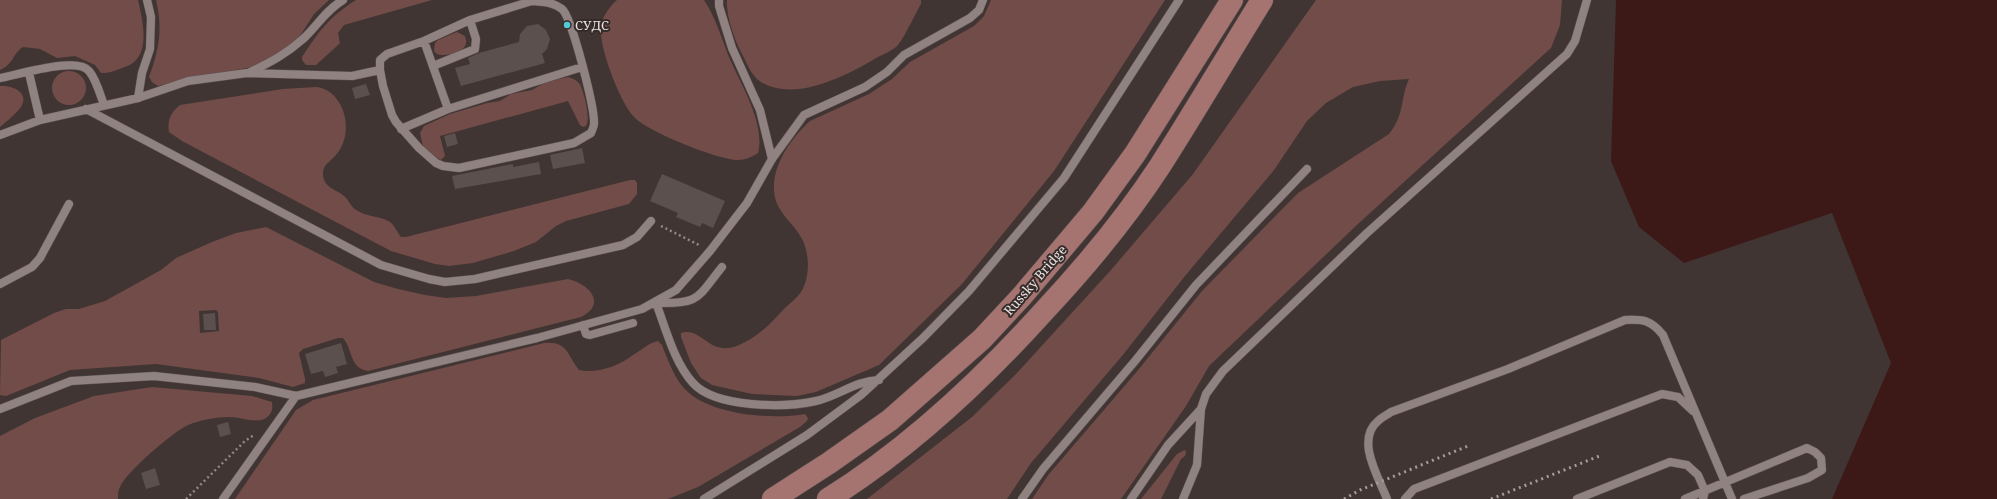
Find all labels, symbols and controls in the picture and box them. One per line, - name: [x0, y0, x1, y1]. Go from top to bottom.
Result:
- place label: СУДС: [575, 16, 609, 34]
- marker: СУДС: [562, 20, 572, 30]
- street label: Russky Bridge: [999, 241, 1071, 319]

